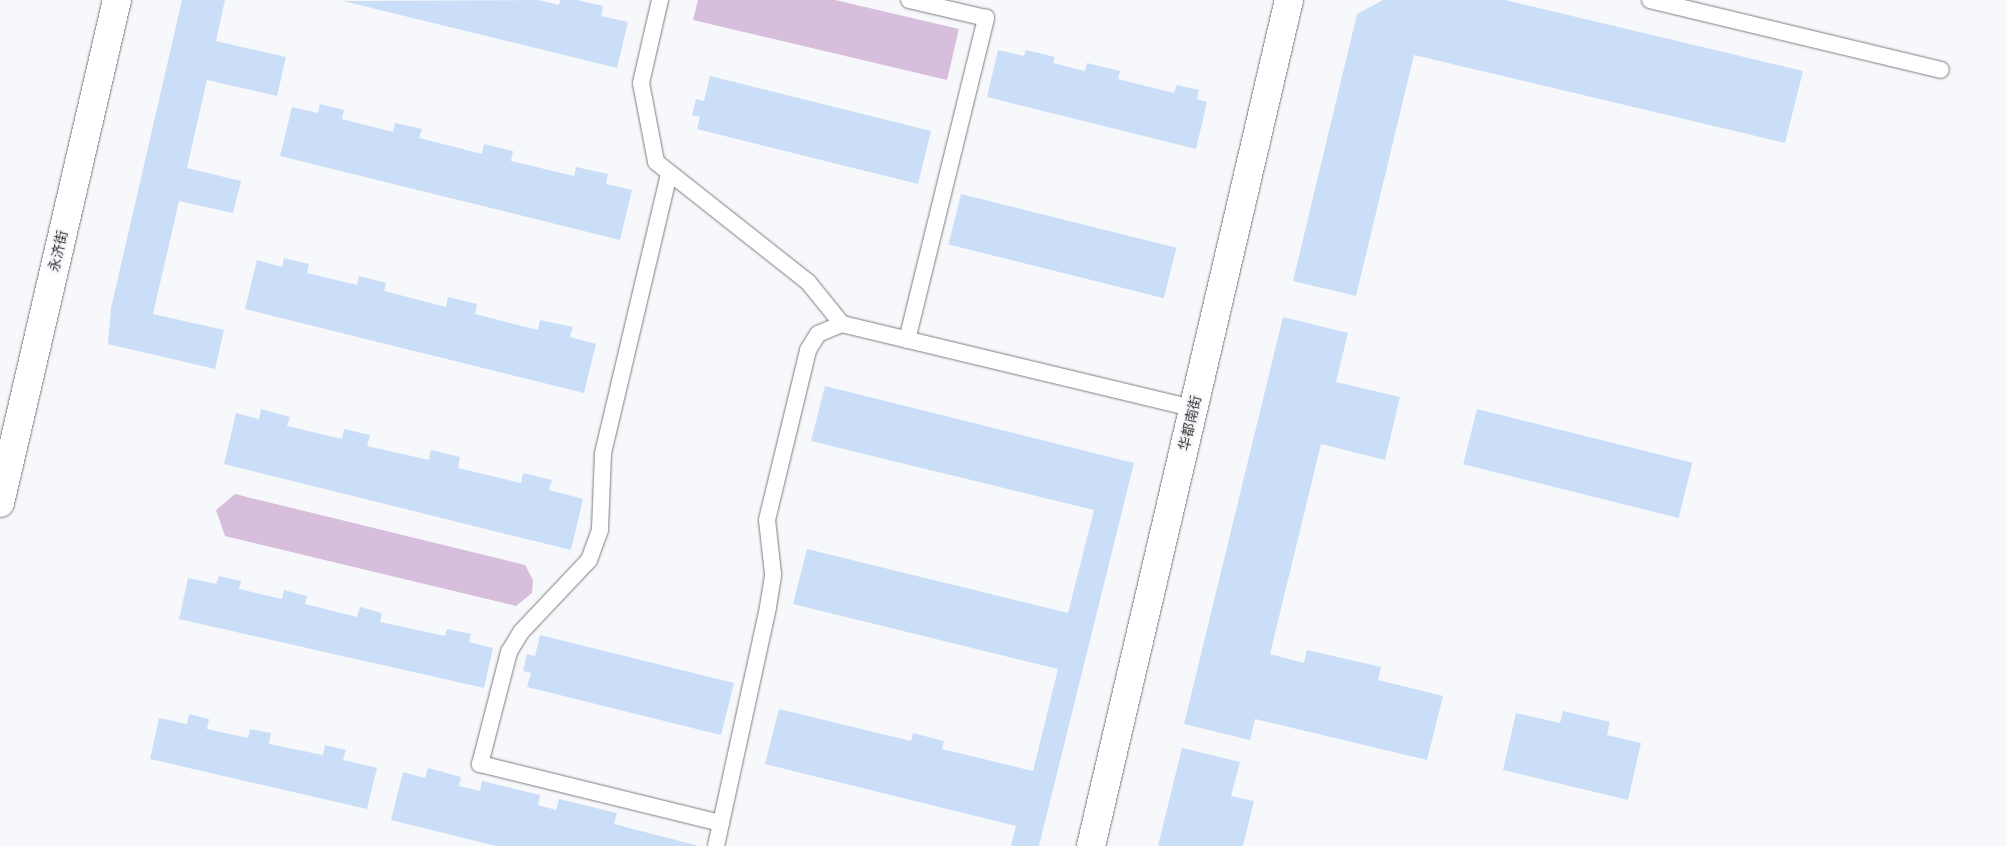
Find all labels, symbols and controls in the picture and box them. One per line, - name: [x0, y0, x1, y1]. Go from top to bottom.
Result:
- street label: 永济街: [45, 229, 71, 273]
- street label: 华都南街: [1176, 394, 1204, 452]

